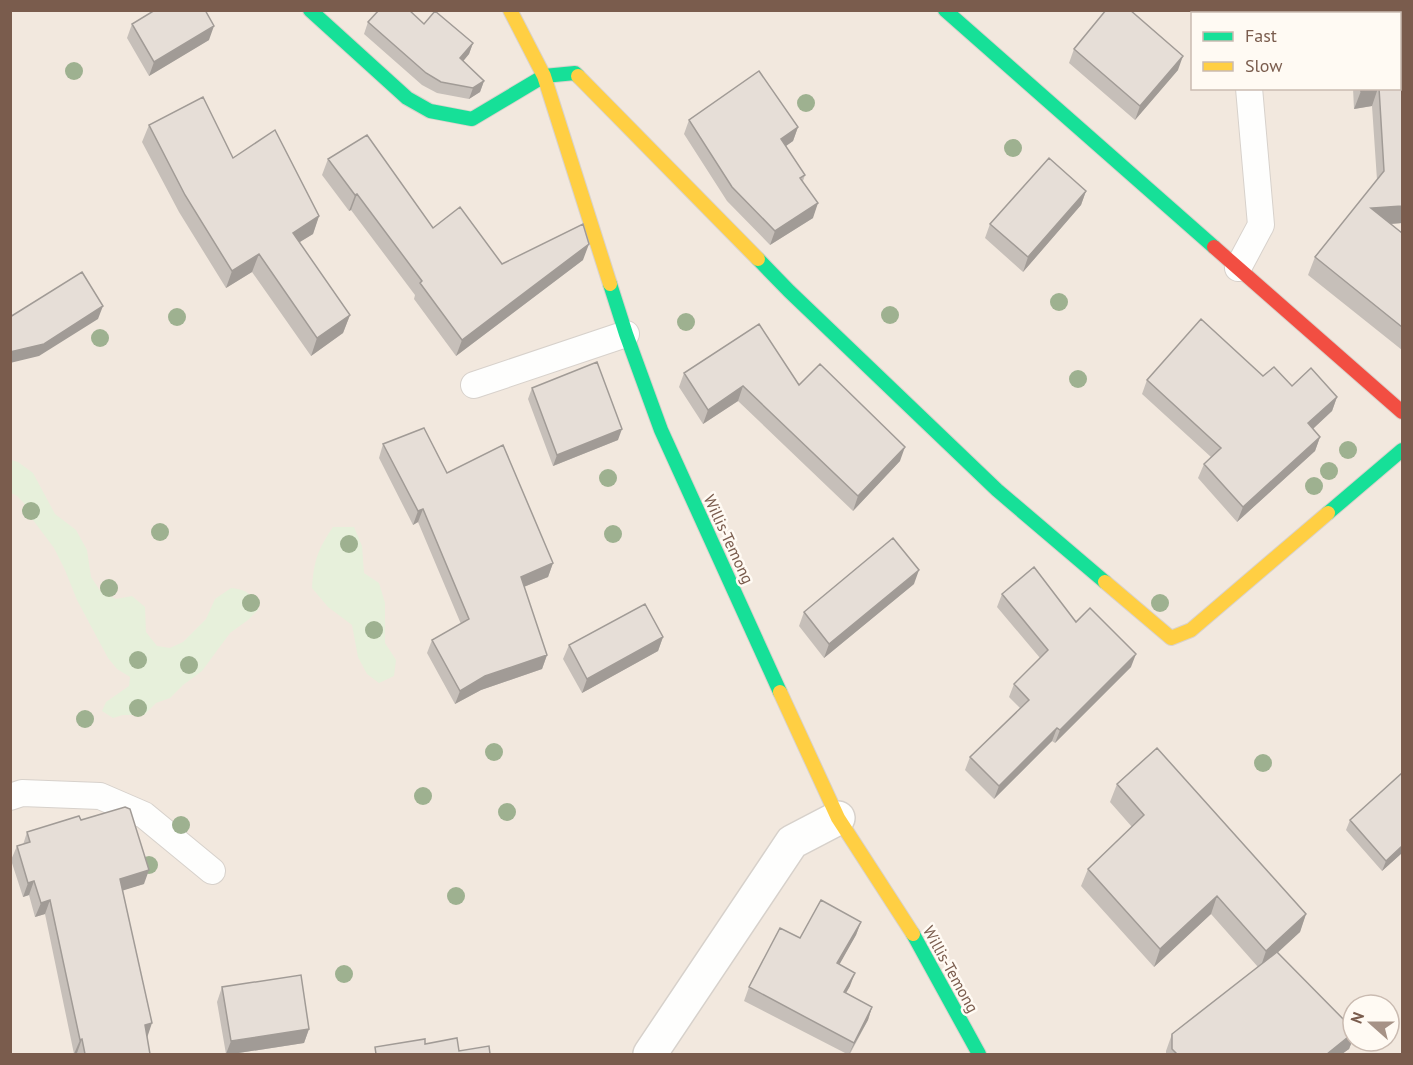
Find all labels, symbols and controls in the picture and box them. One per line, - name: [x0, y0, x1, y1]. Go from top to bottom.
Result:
- legend: [1191, 12, 1401, 90]
- text: Fast: [1245, 24, 1277, 47]
- text: Slow: [1245, 54, 1283, 77]
- street label: Willis-Temong: [700, 491, 758, 587]
- street label: Willis-Temong: [919, 922, 983, 1016]
- north arrow: [1341, 993, 1401, 1053]
- text: N: [1346, 1009, 1368, 1026]

